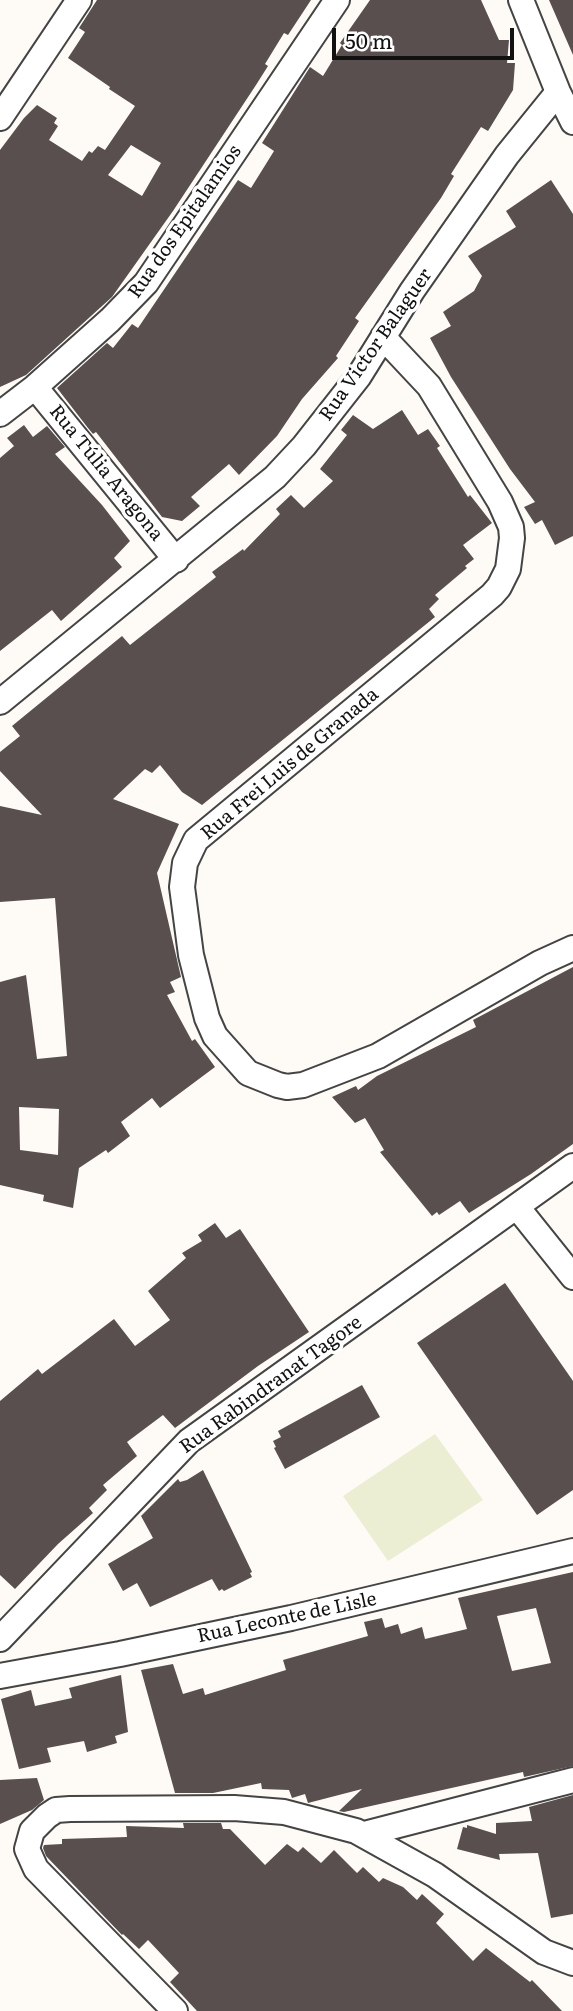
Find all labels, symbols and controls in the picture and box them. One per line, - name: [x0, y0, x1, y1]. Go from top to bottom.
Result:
- scale bar: [335, 14, 517, 58]
- text: 50 m: [345, 24, 392, 55]
- street label: Rua dos Epitalamios: [124, 141, 246, 303]
- street label: Rua Victor Balaguer: [315, 265, 437, 425]
- street label: Rua Túlia Aragona: [44, 400, 168, 546]
- street label: Rua Frei Luis de Granada: [197, 683, 383, 845]
- street label: Rua Rabindranat Tagore: [175, 1311, 367, 1459]
- street label: Rua Leconte de Lisle: [195, 1588, 379, 1648]

